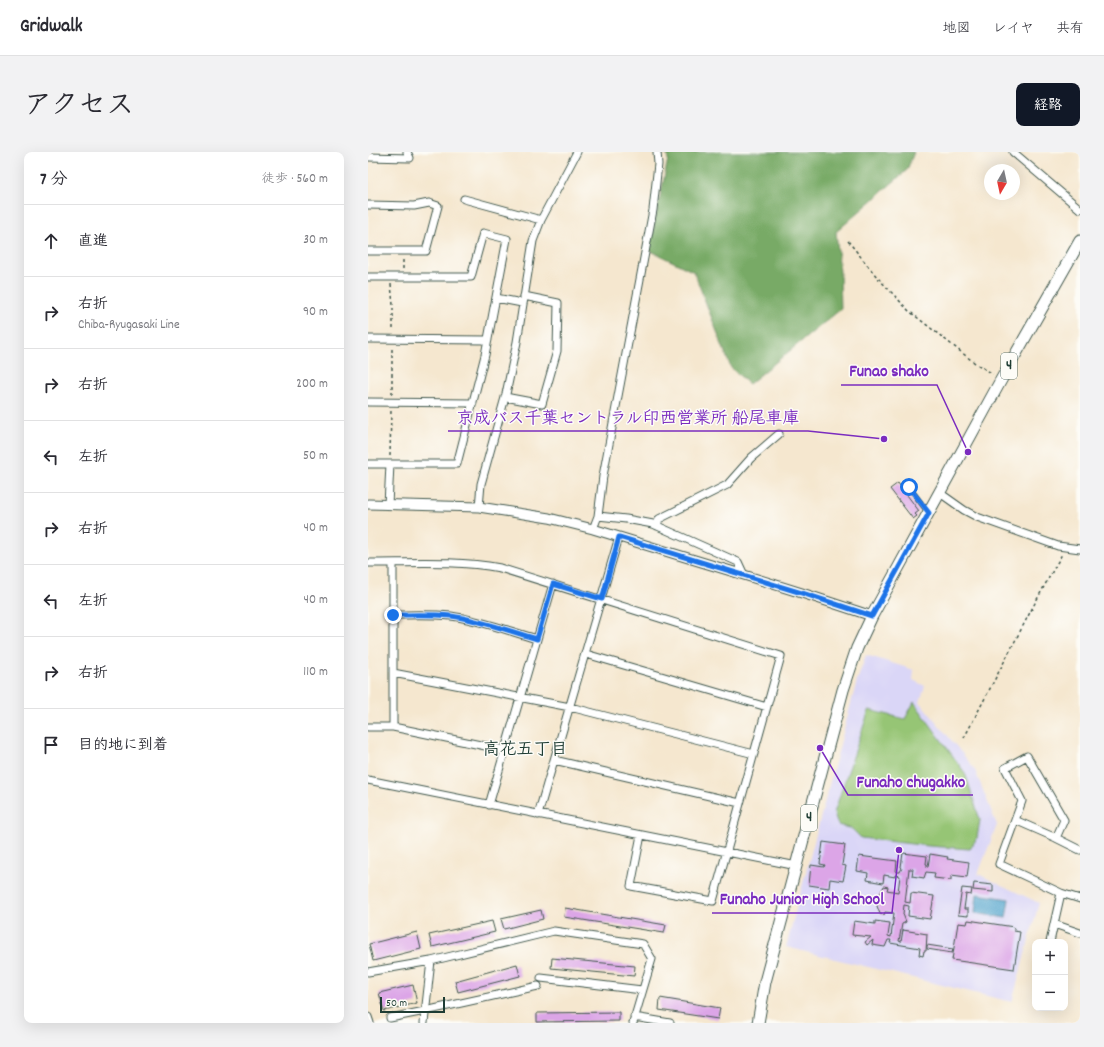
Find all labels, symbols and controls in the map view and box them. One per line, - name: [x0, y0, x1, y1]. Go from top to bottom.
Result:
- text: Gridwalk: [20, 14, 83, 41]
- text: 地図: [943, 19, 971, 39]
- text: レイヤ: [993, 19, 1034, 39]
- text: 共有: [1056, 19, 1084, 39]
- button: 経路: [1016, 83, 1080, 126]
- text: アクセス: [24, 88, 134, 128]
- north arrow: [984, 164, 1020, 200]
- text: 7 分: [40, 169, 67, 193]
- text: 徒歩 · 560 m: [262, 170, 328, 189]
- icon: ahead: [40, 230, 62, 252]
- text: 直進: [78, 231, 108, 253]
- text: 30 m: [303, 231, 328, 250]
- text: 右折: [78, 294, 108, 316]
- icon: right: [40, 302, 62, 324]
- text: 90 m: [303, 303, 328, 322]
- text: Chiba-Ryugasaki Line: [78, 316, 180, 335]
- road number: 4: [1001, 353, 1017, 379]
- callout: Funao shako: [841, 356, 937, 385]
- text: Funao shako: [849, 361, 929, 385]
- icon: right: [40, 374, 62, 396]
- text: 右折: [78, 375, 108, 397]
- text: 200 m: [296, 375, 328, 394]
- callout: 京成バス千葉セントラル印西営業所 船尾車庫: [448, 402, 808, 431]
- text: 京成バス千葉セントラル印西営業所 船尾車庫: [456, 408, 800, 432]
- icon: left: [40, 446, 62, 468]
- text: 左折: [78, 447, 108, 469]
- text: 50 m: [303, 447, 328, 466]
- route start: [900, 478, 918, 496]
- icon: right: [40, 518, 62, 540]
- text: 右折: [78, 519, 108, 541]
- text: 40 m: [304, 519, 328, 538]
- icon: left: [40, 590, 62, 612]
- text: 左折: [78, 591, 108, 613]
- text: 40 m: [304, 591, 328, 610]
- route end: [384, 606, 402, 624]
- icon: right: [40, 662, 62, 684]
- text: 右折: [78, 663, 108, 685]
- text: 110 m: [303, 663, 328, 682]
- icon: arrive: [40, 734, 62, 756]
- text: 目的地に到着: [78, 735, 168, 757]
- district label: 高花五丁目: [483, 739, 568, 763]
- callout: Funaho chugakko: [848, 766, 973, 795]
- text: Funaho chugakko: [857, 772, 966, 796]
- road number: 4: [801, 805, 817, 831]
- callout: Funaho Junior High School: [712, 884, 892, 913]
- text: Funaho Junior High School: [720, 889, 885, 913]
- map controls: [1032, 939, 1068, 1011]
- button: +: [1032, 939, 1068, 975]
- button: −: [1032, 975, 1068, 1011]
- scale bar: [380, 995, 445, 1014]
- text: 50 m: [386, 996, 407, 1012]

